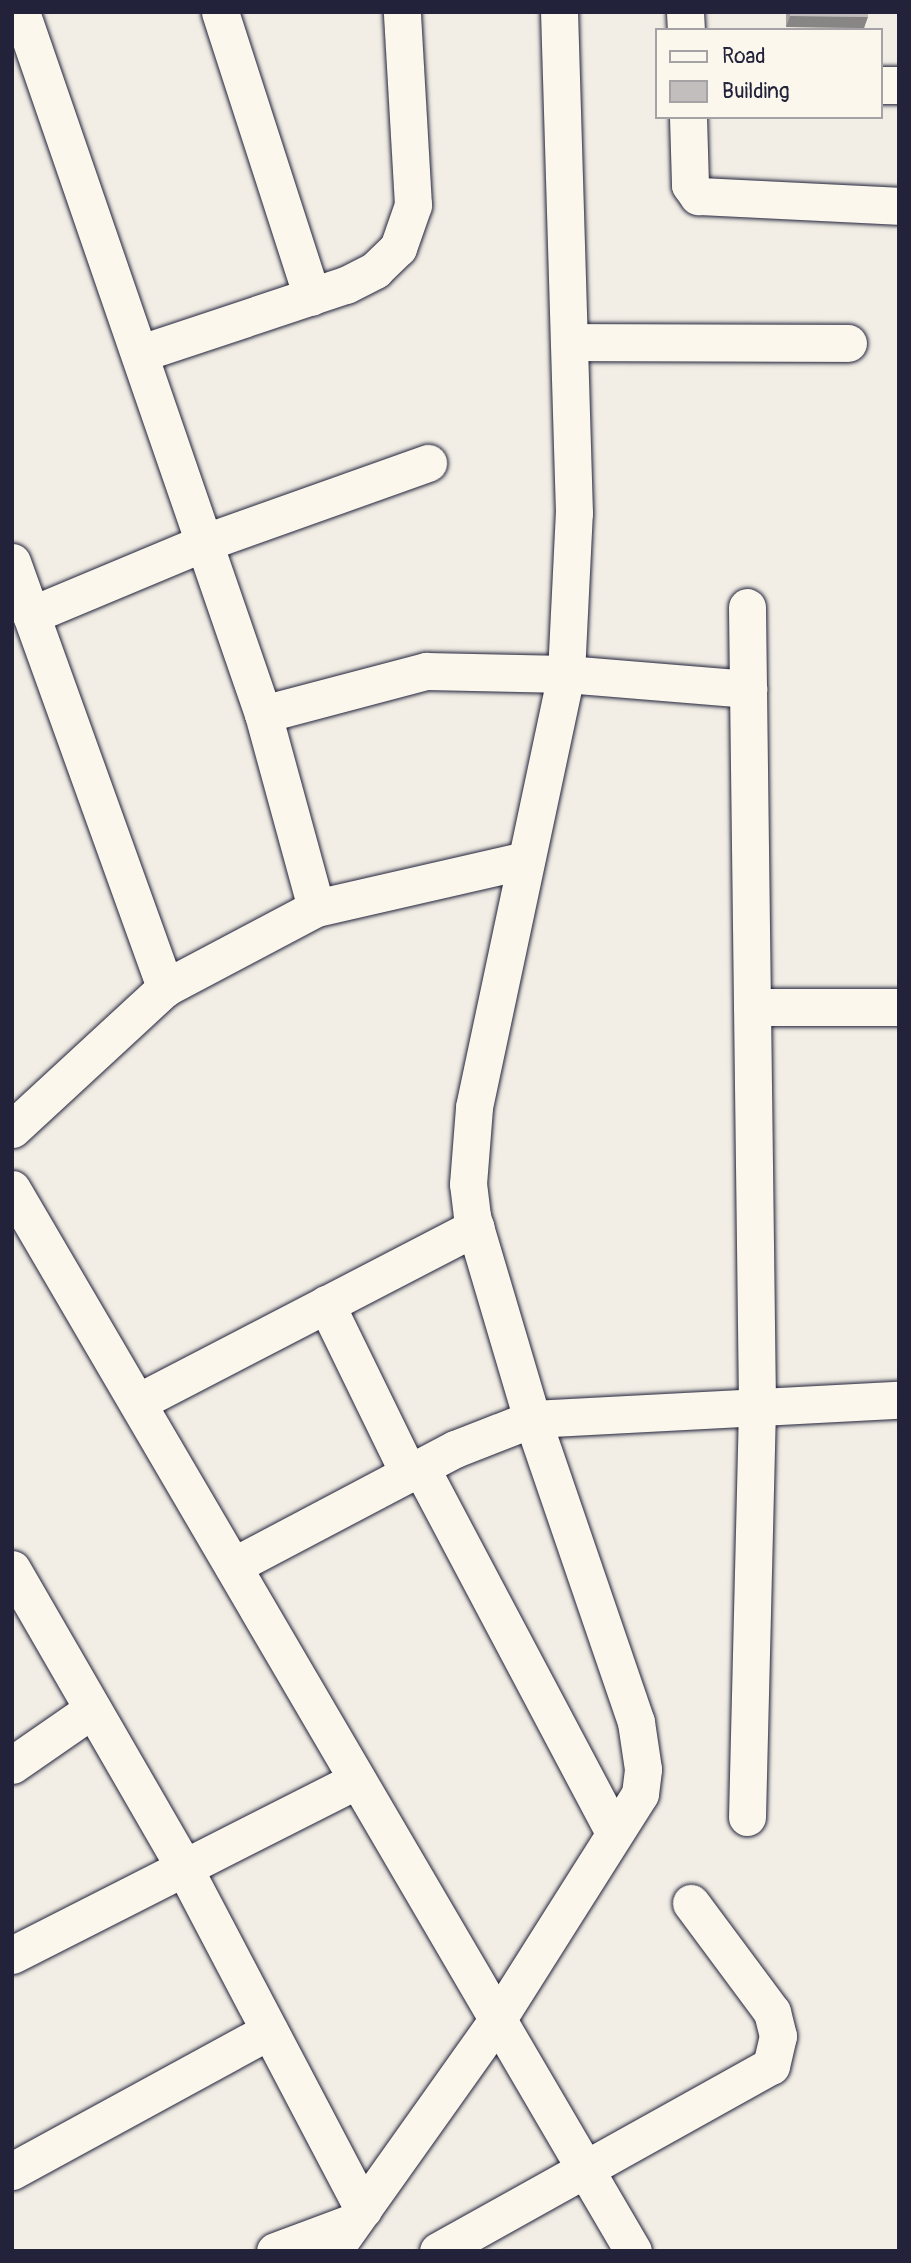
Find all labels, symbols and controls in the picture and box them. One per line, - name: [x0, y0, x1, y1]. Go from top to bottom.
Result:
- legend: [656, 28, 883, 119]
- text: Road: [722, 43, 766, 70]
- text: Building: [722, 78, 789, 105]

